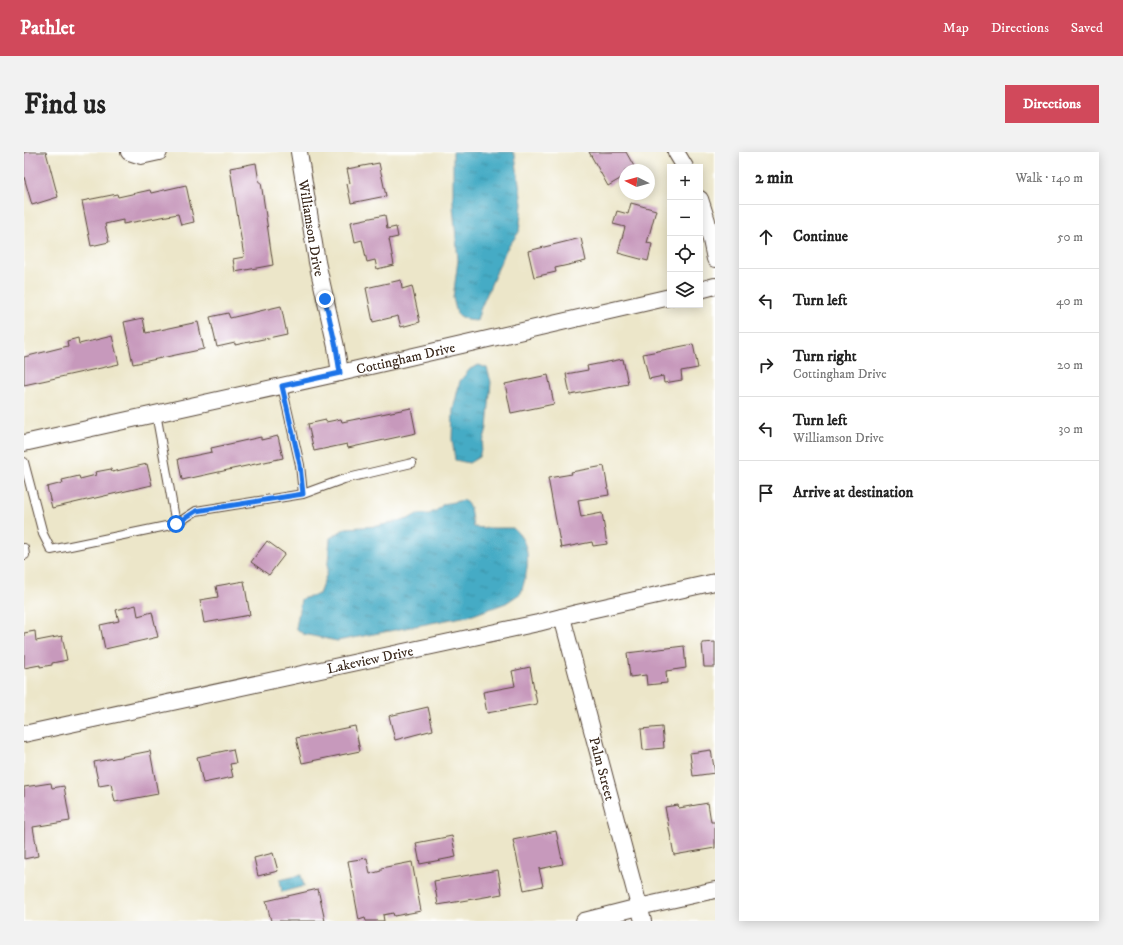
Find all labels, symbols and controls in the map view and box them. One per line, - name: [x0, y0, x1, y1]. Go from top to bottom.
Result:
- text: Pathlet: [20, 17, 75, 40]
- text: Map: [943, 19, 969, 37]
- text: Directions: [991, 19, 1049, 37]
- text: Saved: [1071, 19, 1103, 37]
- button: Directions: [1005, 85, 1099, 123]
- text: Find us: [24, 87, 106, 122]
- north arrow: [619, 164, 655, 200]
- map controls: [667, 164, 703, 308]
- button: +: [667, 164, 703, 200]
- text: 2 min: [755, 167, 793, 189]
- text: Walk · 140 m: [1015, 170, 1083, 186]
- street label: Williamson Drive: [293, 177, 328, 279]
- button: −: [667, 200, 703, 236]
- icon: ahead: [755, 226, 777, 248]
- text: Continue: [793, 227, 848, 246]
- text: 50 m: [1057, 229, 1083, 245]
- button: locate: [667, 236, 703, 272]
- button: layers: [667, 272, 703, 308]
- route end: [316, 290, 334, 308]
- icon: left: [755, 290, 777, 312]
- text: Turn left: [793, 291, 847, 310]
- text: 40 m: [1056, 293, 1083, 309]
- street label: Cottingham Drive: [355, 339, 457, 379]
- text: Turn right: [793, 347, 856, 366]
- icon: right: [755, 354, 777, 376]
- text: 20 m: [1057, 357, 1083, 373]
- text: Cottingham Drive: [793, 366, 887, 382]
- text: Turn left: [793, 411, 847, 430]
- icon: left: [755, 418, 777, 440]
- text: 30 m: [1059, 421, 1083, 437]
- text: Williamson Drive: [793, 430, 884, 446]
- icon: arrive: [755, 482, 777, 504]
- text: Arrive at destination: [793, 483, 913, 502]
- route start: [167, 515, 185, 533]
- street label: Lakeview Drive: [326, 642, 415, 678]
- street label: Palm Street: [584, 735, 619, 803]

